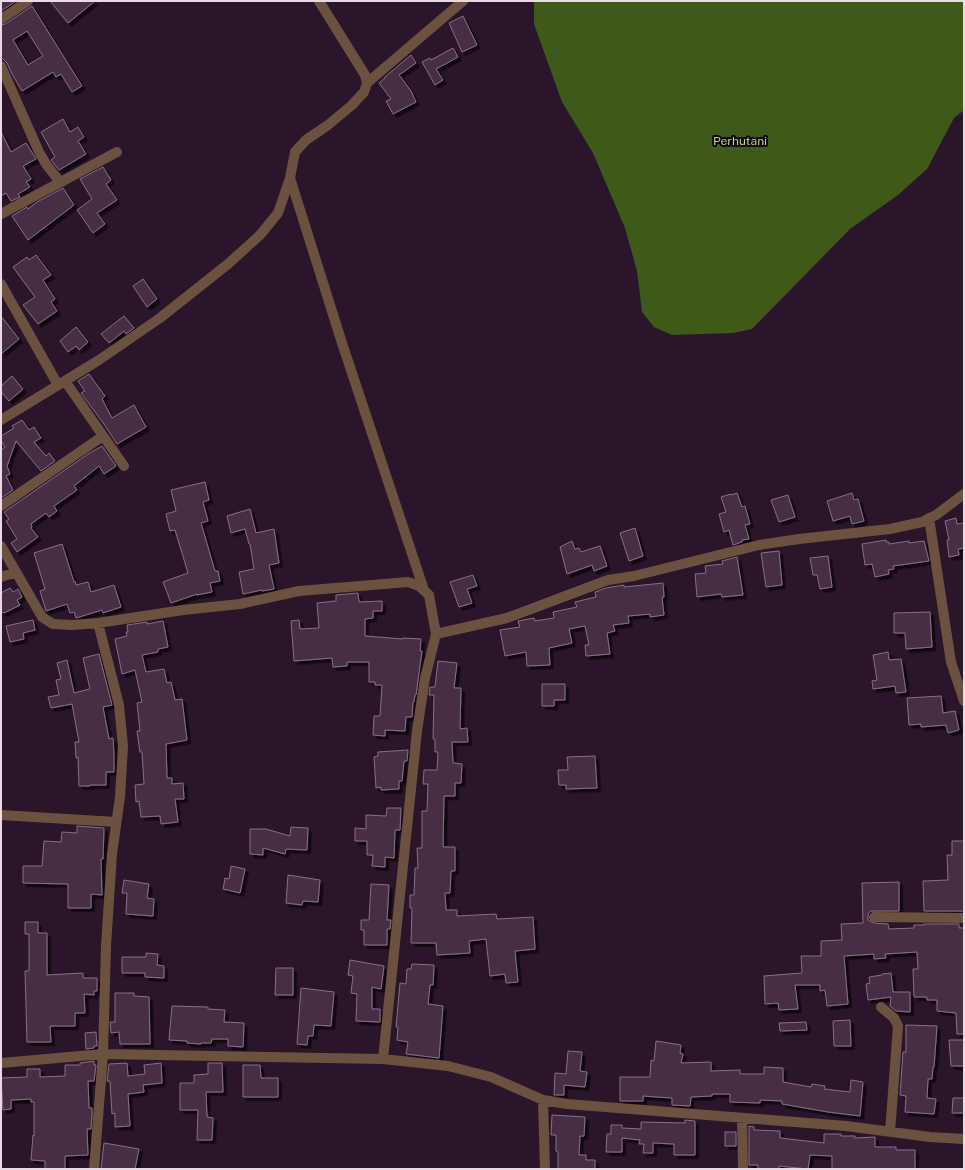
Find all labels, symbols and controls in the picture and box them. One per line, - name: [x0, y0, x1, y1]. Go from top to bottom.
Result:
- park label: Perhutani: [713, 134, 767, 148]

